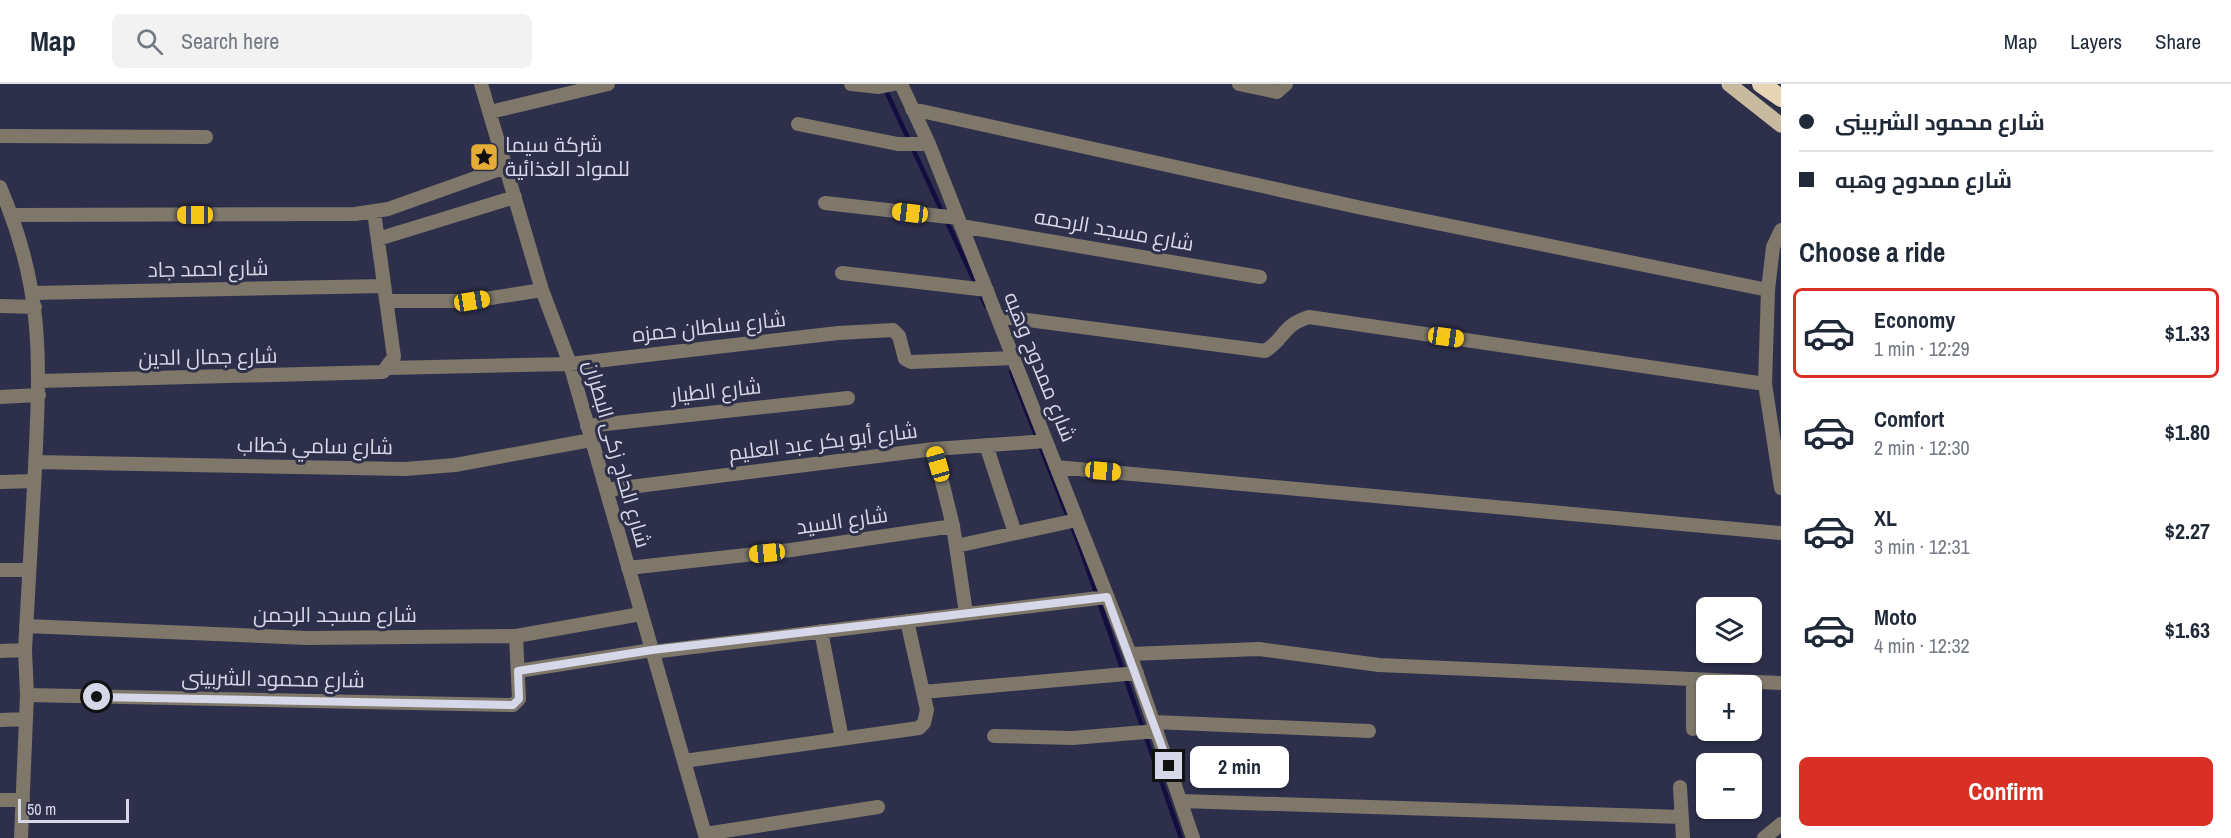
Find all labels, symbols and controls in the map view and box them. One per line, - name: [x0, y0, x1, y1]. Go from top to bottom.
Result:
- search box: [112, 14, 532, 68]
- text: Map: [30, 22, 76, 60]
- icon: search: [133, 25, 166, 58]
- text: Search here: [181, 26, 279, 56]
- text: Map: [2004, 27, 2037, 56]
- text: Layers: [2070, 27, 2122, 56]
- text: Share: [2155, 27, 2201, 56]
- text: شارع محمود الشربينى: [1835, 107, 2045, 137]
- place label: شركة سيما للمواد الغذائية: [505, 130, 630, 183]
- place icon: شركة سيما للمواد الغذائية: [468, 141, 500, 173]
- text: شارع ممدوح وهبه: [1835, 165, 2012, 195]
- street label: شارع مسجد الرحمه: [1032, 201, 1196, 258]
- car: [891, 202, 929, 224]
- car: [177, 206, 213, 224]
- text: Choose a ride: [1799, 234, 1945, 270]
- street label: شارع احمد جاد: [147, 253, 269, 284]
- street label: شارع ممدوح وهبه: [997, 288, 1084, 446]
- car: [453, 289, 491, 313]
- street label: شارع سلطان حمزه: [631, 304, 787, 349]
- text: Economy: [1874, 305, 1955, 335]
- icon: car: [1802, 306, 1856, 360]
- text: $1.33: [2165, 318, 2210, 348]
- car: [1427, 326, 1465, 348]
- text: 1 min · 12:29: [1874, 335, 1970, 362]
- street label: شارع جمال الدين: [138, 341, 278, 372]
- street label: شارع الحاج زكى البطران: [577, 357, 658, 551]
- street label: شارع الطيار: [668, 371, 762, 410]
- text: Comfort: [1874, 404, 1944, 434]
- icon: car: [1802, 405, 1856, 459]
- street label: شارع أبو بكر عبد العليم: [727, 416, 919, 467]
- text: $1.80: [2165, 417, 2210, 447]
- street label: شارع سامي خطاب: [237, 430, 393, 463]
- text: 2 min · 12:30: [1874, 434, 1970, 461]
- car: [924, 444, 952, 484]
- car: [1084, 460, 1122, 482]
- street label: شارع السيد: [794, 500, 890, 541]
- text: XL: [1874, 503, 1897, 533]
- icon: car: [1802, 504, 1856, 558]
- text: $2.27: [2165, 516, 2210, 546]
- text: 3 min · 12:31: [1874, 533, 1970, 560]
- car: [748, 542, 786, 564]
- map controls: [1696, 597, 1762, 819]
- button: layers: [1696, 597, 1762, 663]
- street label: شارع مسجد الرحمن: [253, 600, 417, 629]
- text: Moto: [1874, 602, 1917, 632]
- icon: car: [1802, 603, 1856, 657]
- text: $1.63: [2165, 615, 2210, 645]
- text: 4 min · 12:32: [1874, 632, 1970, 659]
- street label: شارع محمود الشربينى: [181, 662, 365, 695]
- button: +: [1696, 675, 1762, 741]
- route start: [83, 683, 110, 710]
- callout: 2 min: [1190, 745, 1289, 787]
- route end: [1155, 752, 1182, 779]
- text: 2 min: [1218, 753, 1261, 780]
- button: −: [1696, 753, 1762, 819]
- button: Confirm: [1799, 757, 2213, 826]
- scale bar: [18, 796, 129, 824]
- text: 50 m: [27, 798, 56, 820]

